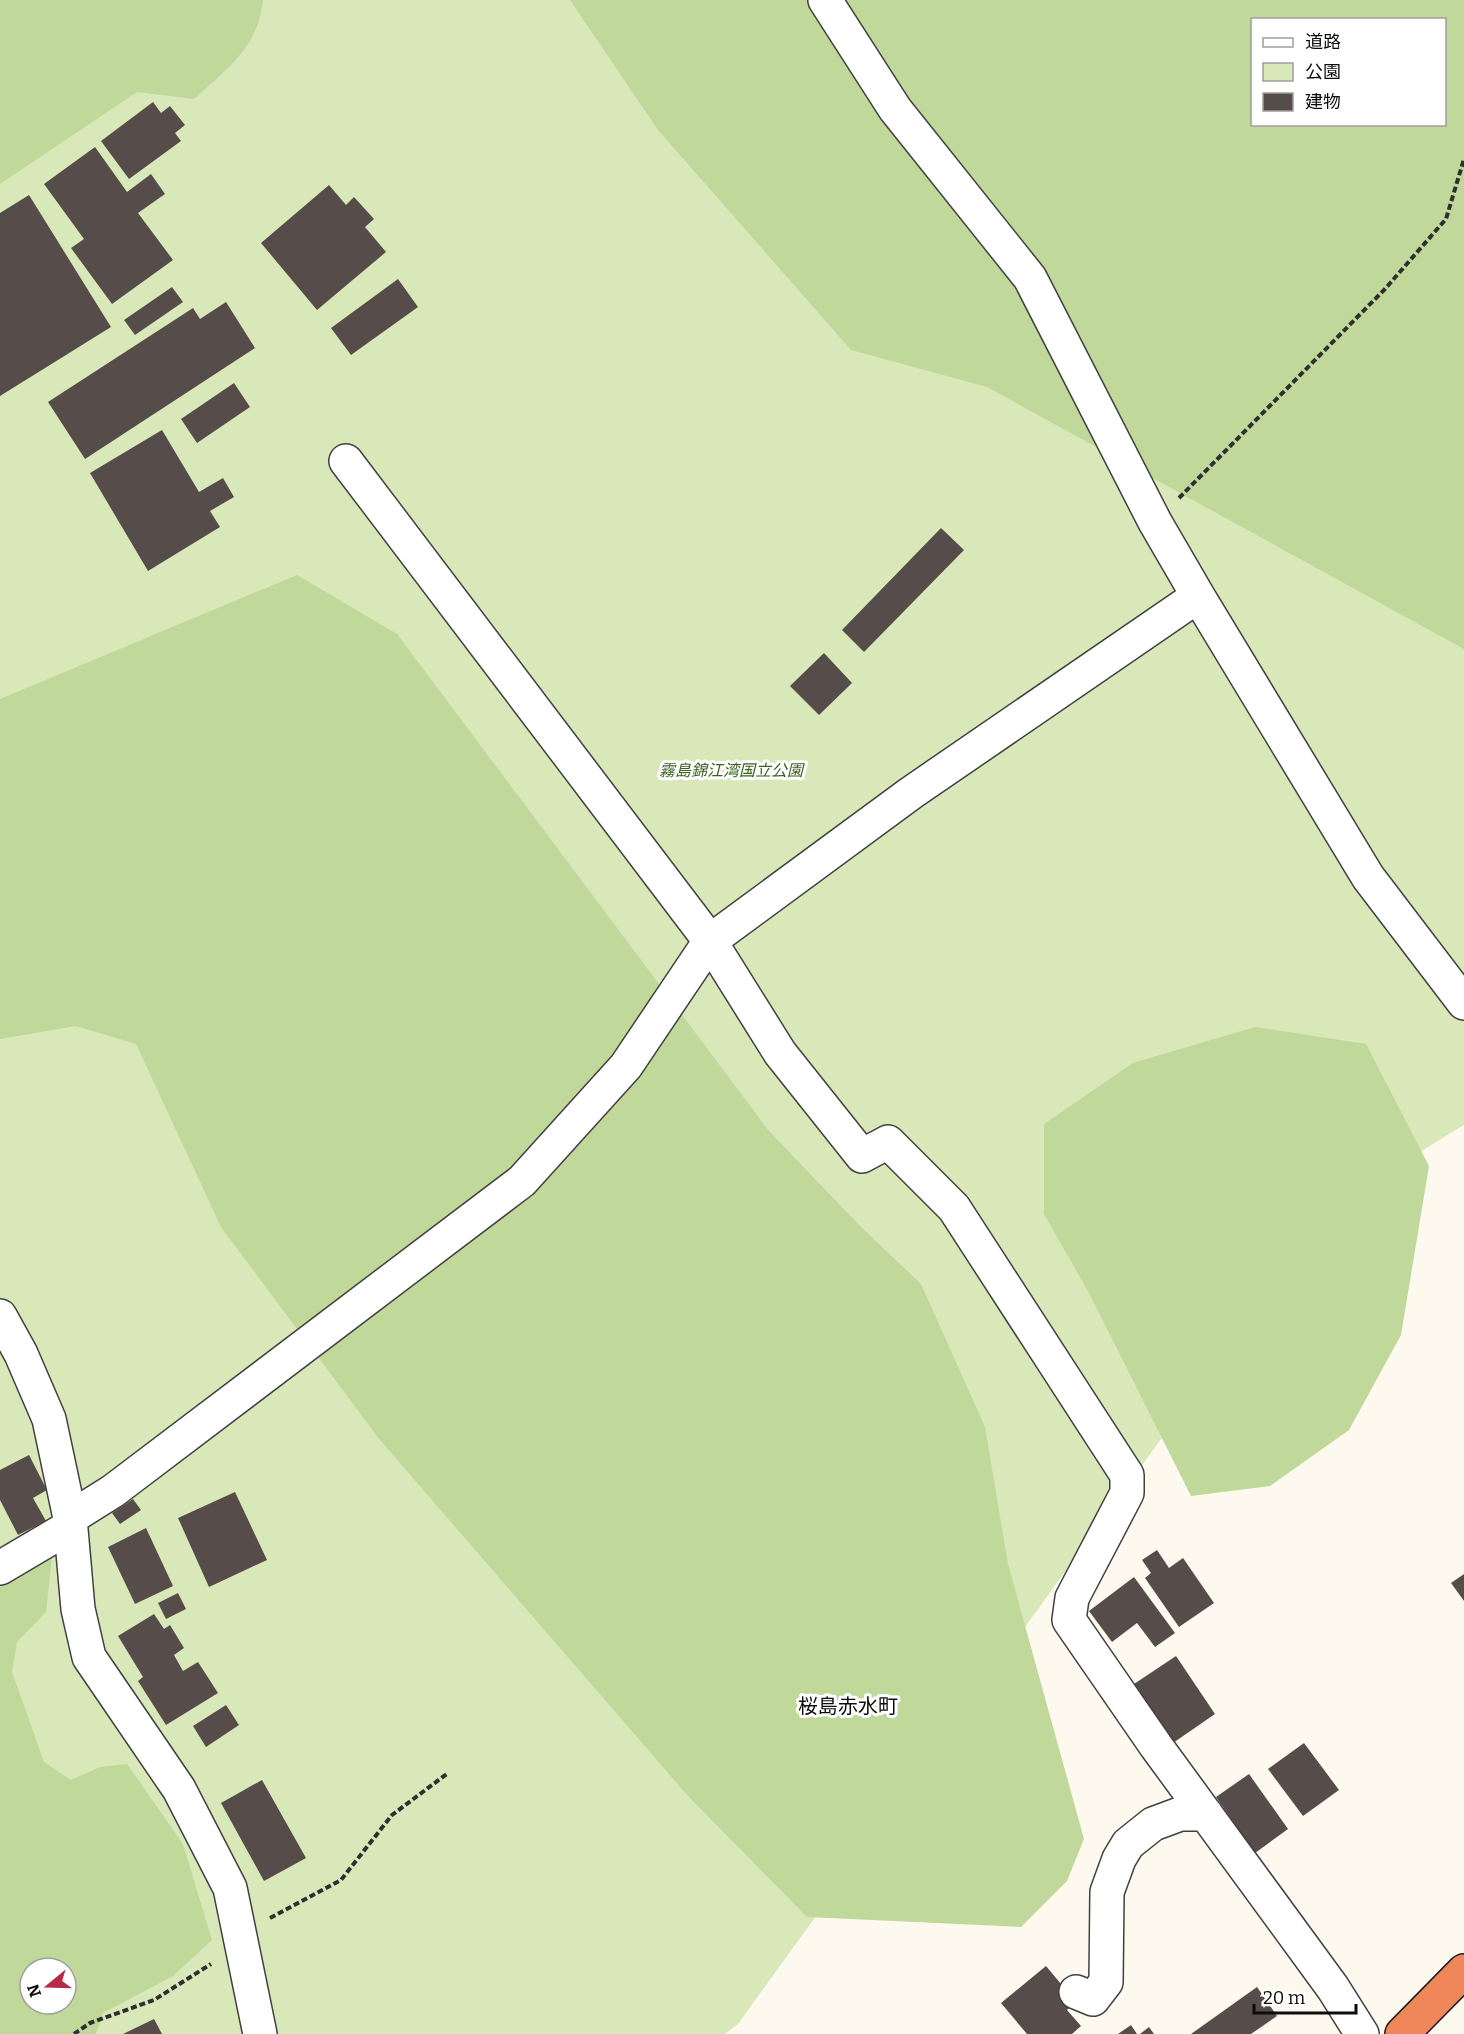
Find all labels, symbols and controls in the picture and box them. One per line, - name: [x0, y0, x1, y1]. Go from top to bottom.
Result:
- legend: [1251, 18, 1446, 126]
- text: 道路: [1305, 31, 1341, 53]
- text: 公園: [1305, 61, 1341, 83]
- text: 建物: [1305, 91, 1341, 113]
- park label: 霧島錦江湾国立公園: [659, 761, 805, 780]
- district label: 桜島赤水町: [798, 1694, 898, 1718]
- north arrow: [18, 1956, 78, 2016]
- scale bar: [1254, 1977, 1356, 2015]
- text: N: [23, 1982, 45, 2000]
- text: 20 m: [1263, 1987, 1305, 2009]

